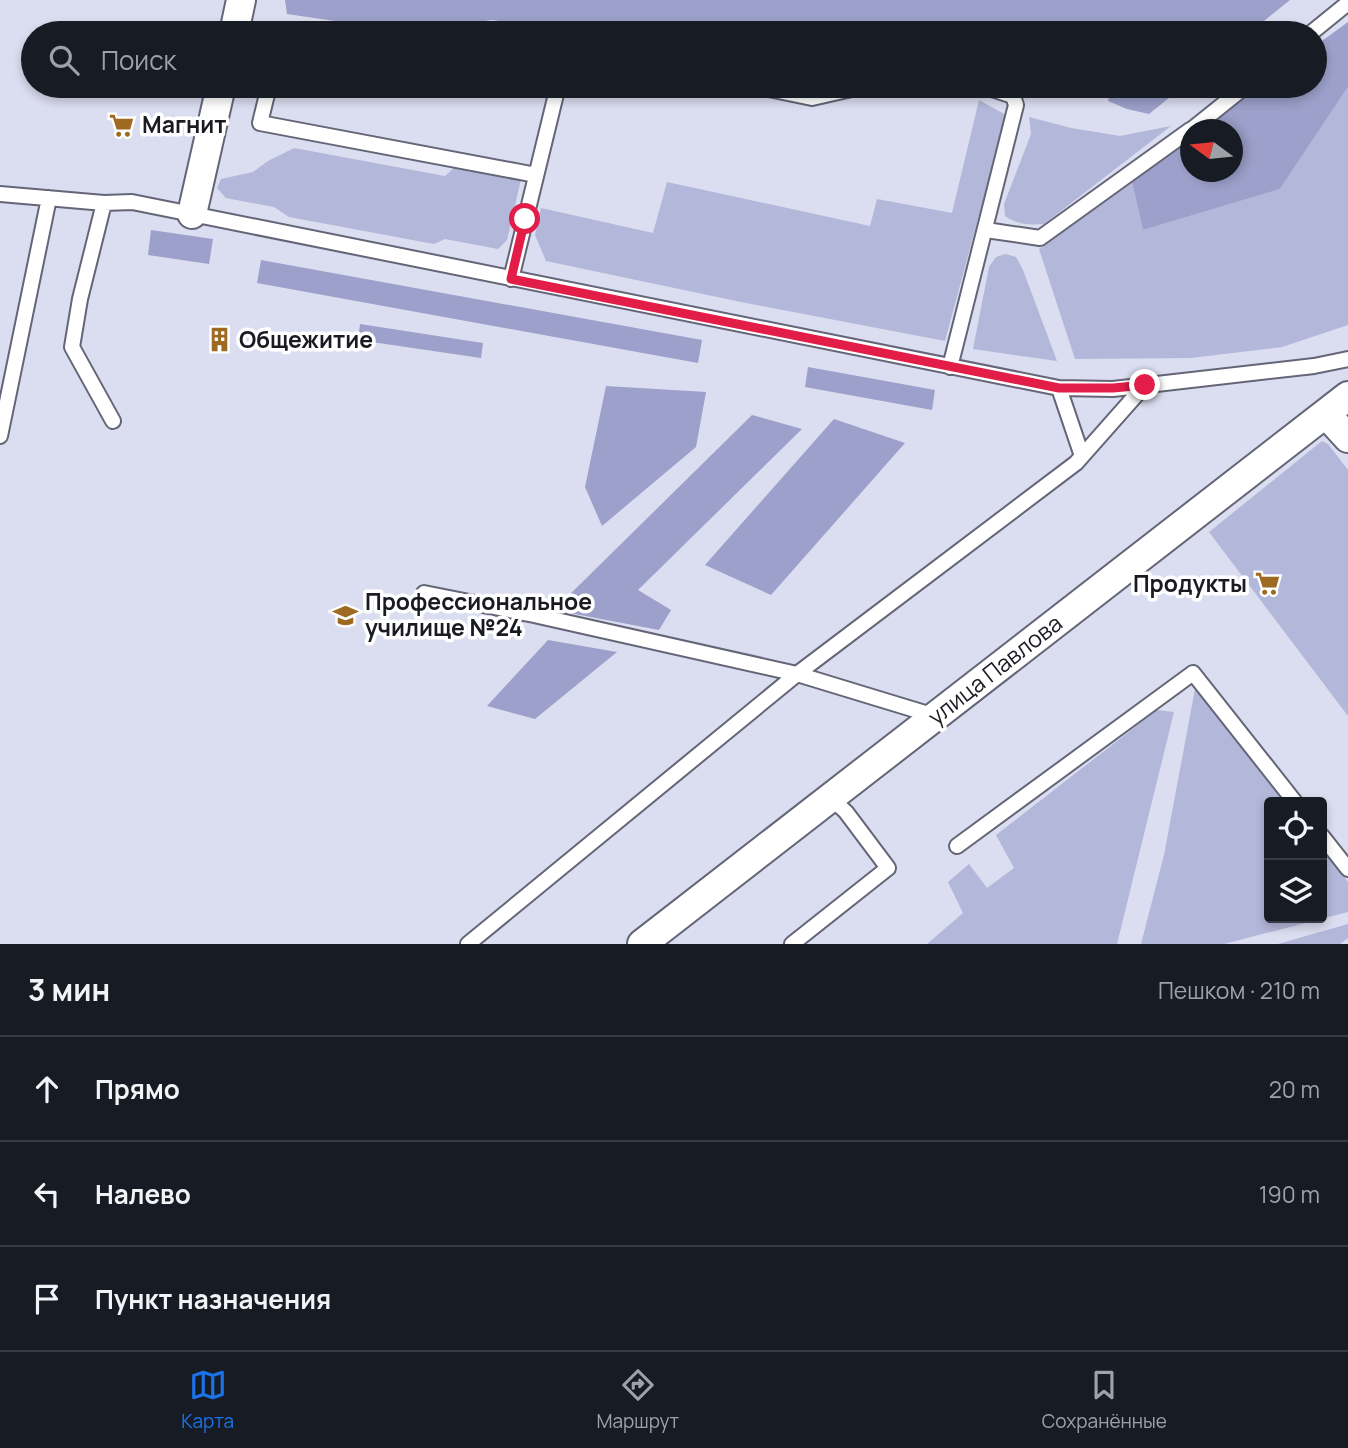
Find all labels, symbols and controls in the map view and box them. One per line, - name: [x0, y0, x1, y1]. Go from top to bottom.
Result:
- search box: [21, 21, 1327, 98]
- icon: search: [45, 41, 83, 79]
- text: Поиск: [101, 42, 176, 78]
- place label: Магнит: [142, 108, 226, 140]
- supermarket icon: Магнит: [108, 111, 136, 139]
- north arrow: [1180, 119, 1243, 182]
- route start: [509, 203, 540, 234]
- place label: Общежитие: [239, 323, 373, 355]
- building icon: Общежитие: [205, 326, 233, 354]
- route end: [1129, 369, 1160, 400]
- place label: Продукты: [1133, 567, 1247, 599]
- supermarket icon: Продукты: [1253, 570, 1281, 598]
- place label: Профессиональное училище №24: [365, 585, 592, 643]
- school or university icon: Профессиональное училище №24: [331, 601, 359, 629]
- street label: улица Павлова: [921, 607, 1068, 732]
- map controls: [1264, 797, 1327, 923]
- button: locate: [1264, 797, 1327, 860]
- button: layers: [1264, 860, 1327, 923]
- text: 3 мин: [28, 969, 110, 1010]
- text: Пешком · 210 m: [1158, 974, 1320, 1006]
- icon: ahead: [28, 1070, 66, 1108]
- text: Прямо: [95, 1071, 180, 1107]
- text: 20 m: [1269, 1073, 1320, 1105]
- icon: left: [28, 1175, 66, 1213]
- text: Налево: [95, 1176, 191, 1212]
- text: 190 m: [1259, 1178, 1320, 1210]
- icon: arrive: [28, 1280, 66, 1318]
- text: Пункт назначения: [95, 1281, 331, 1317]
- tab: Карта: [181, 1366, 234, 1434]
- tab: Маршрут: [597, 1366, 679, 1434]
- tab: Сохранённые: [1042, 1366, 1167, 1434]

